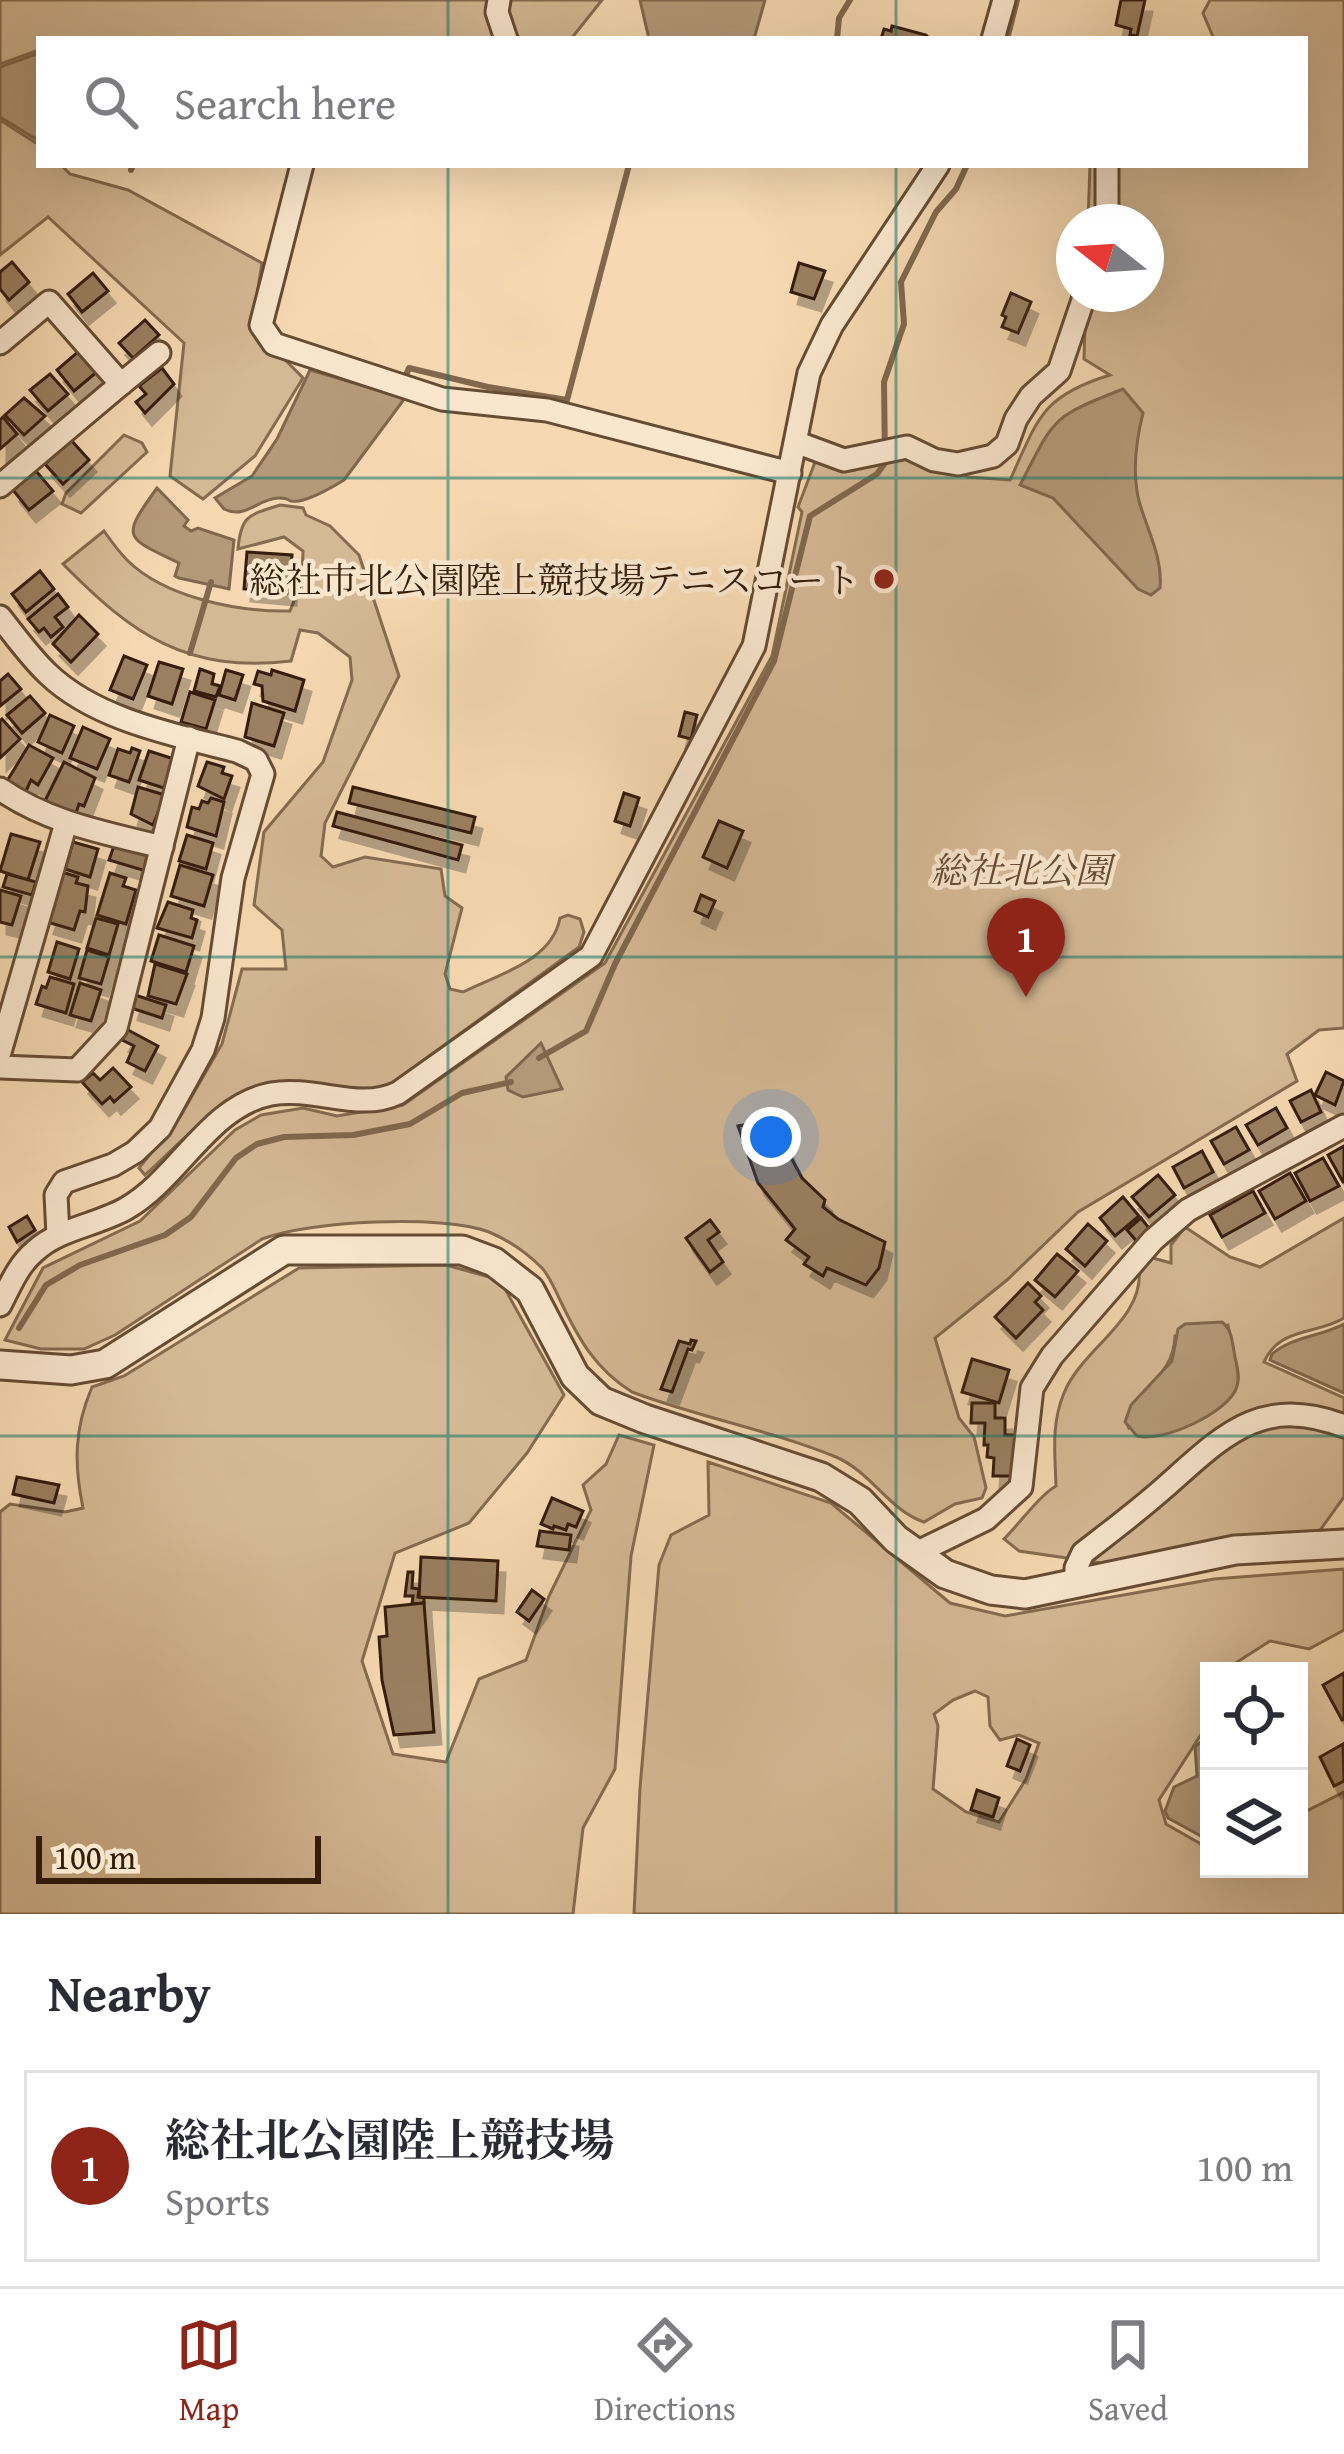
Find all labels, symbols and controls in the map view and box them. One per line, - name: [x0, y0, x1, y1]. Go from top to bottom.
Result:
- search box: [36, 36, 1308, 168]
- icon: search: [78, 69, 144, 135]
- text: Search here: [174, 70, 396, 135]
- north arrow: [1056, 204, 1164, 312]
- place label: 総社市北公園陸上競技場テニスコート: [249, 553, 860, 606]
- marker: 総社市北公園陸上競技場テニスコート: [871, 566, 897, 592]
- park label: 総社北公園: [931, 843, 1116, 896]
- pin: 1: [987, 898, 1065, 997]
- your location: [741, 1107, 801, 1167]
- map controls: [1200, 1662, 1308, 1878]
- button: locate: [1200, 1662, 1308, 1770]
- button: layers: [1200, 1770, 1308, 1878]
- scale bar: [36, 1830, 321, 1883]
- text: 100 m: [54, 1833, 136, 1881]
- text: Nearby: [48, 1955, 211, 2030]
- text: 総社北公園陸上競技場: [165, 2107, 615, 2172]
- text: 1: [80, 2138, 100, 2195]
- text: 100 m: [1196, 2138, 1293, 2195]
- text: Sports: [165, 2172, 270, 2229]
- tab: Map: [176, 2312, 242, 2432]
- tab: Directions: [594, 2312, 736, 2432]
- tab: Saved: [1088, 2312, 1168, 2432]

